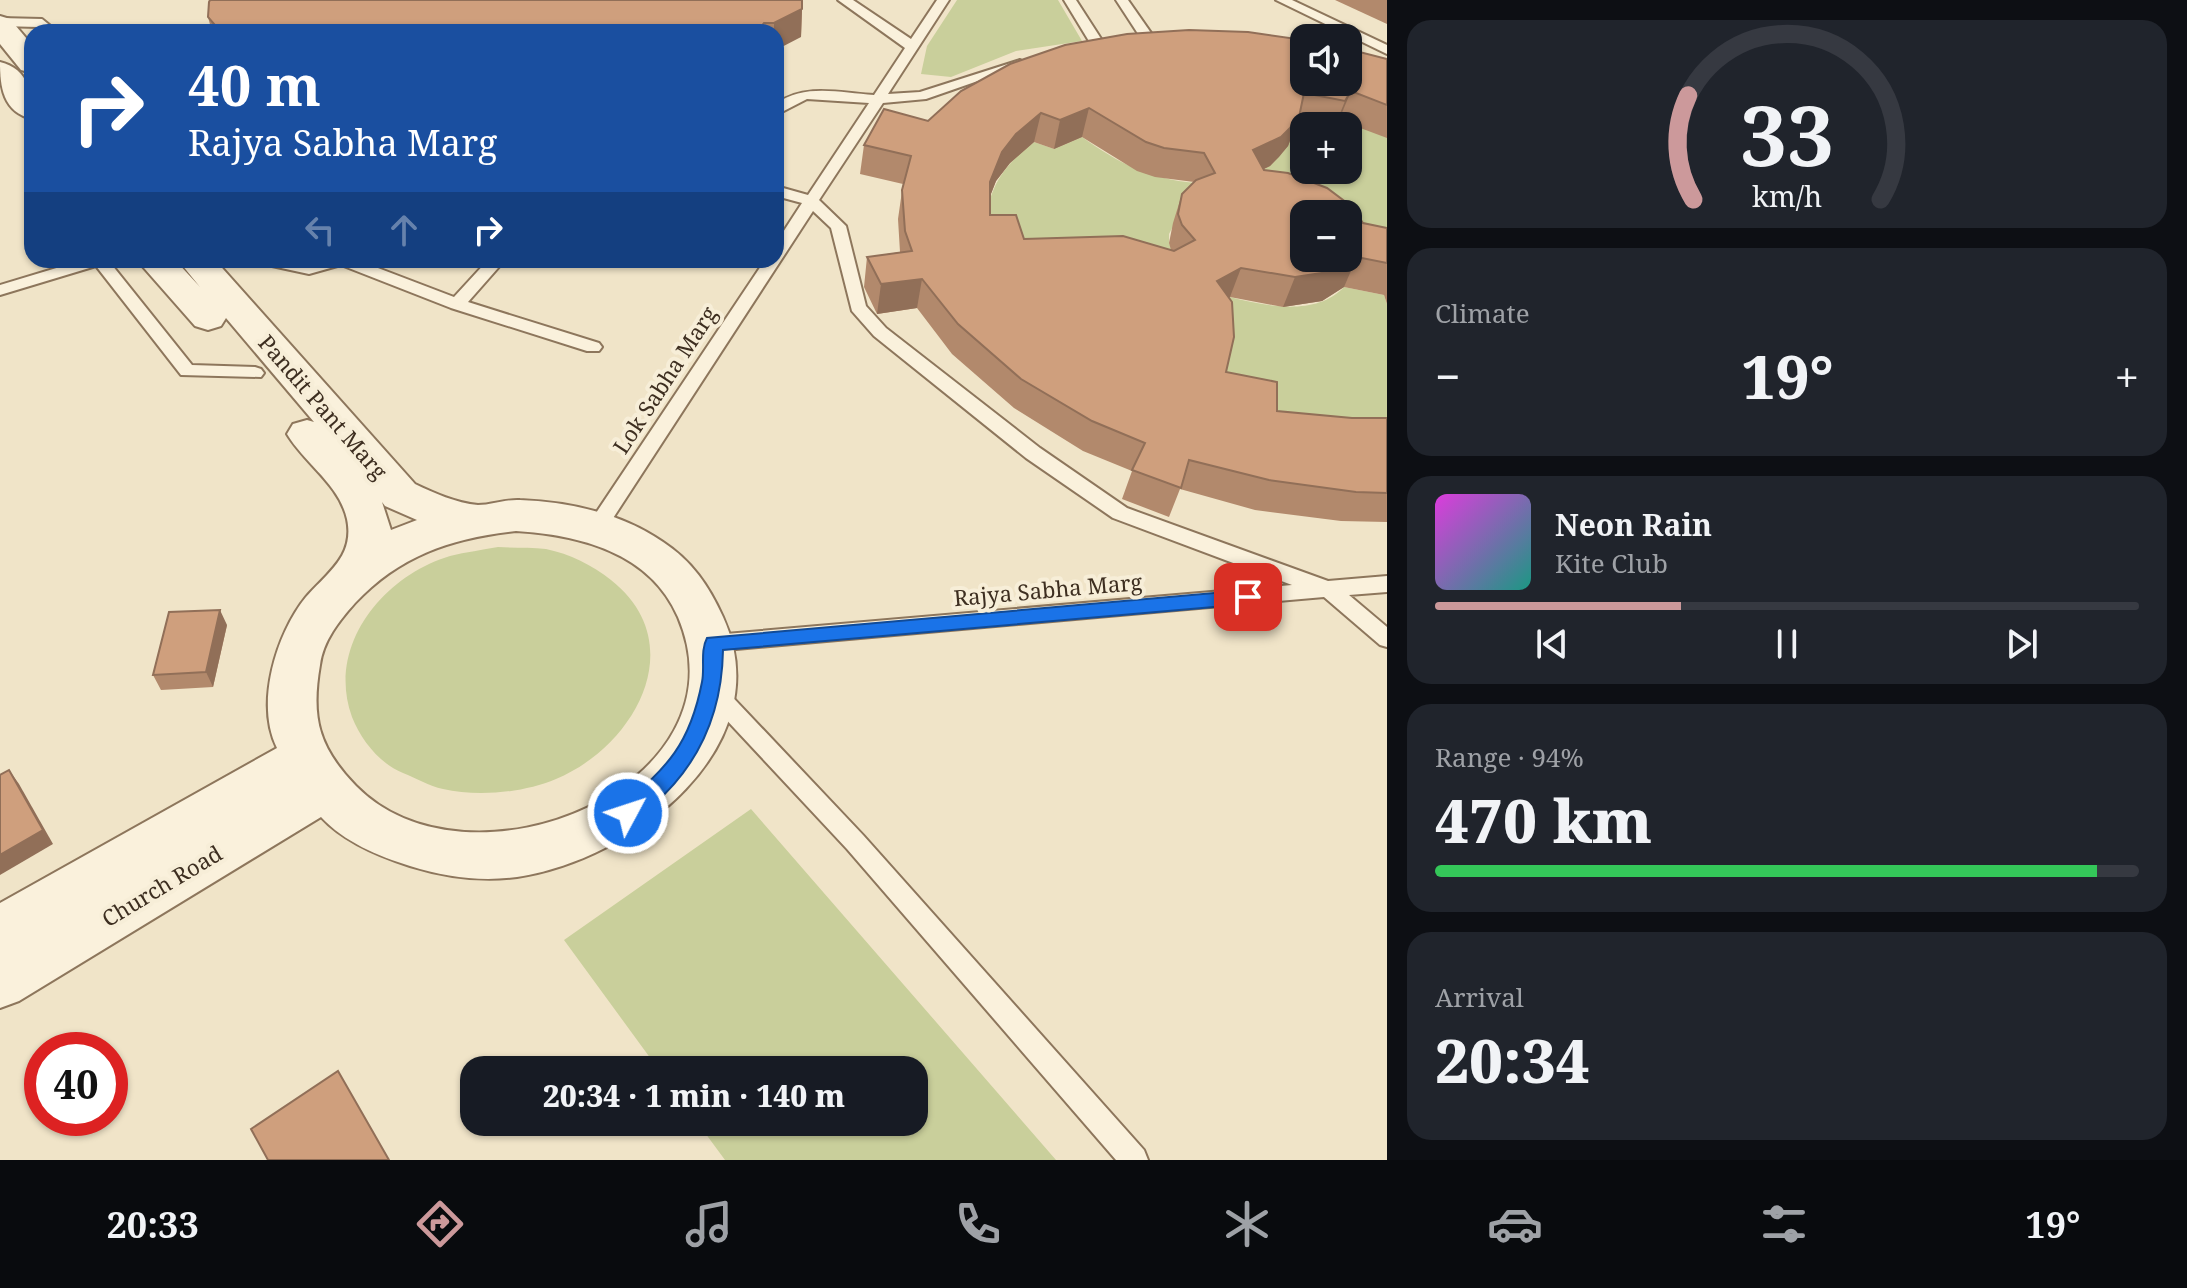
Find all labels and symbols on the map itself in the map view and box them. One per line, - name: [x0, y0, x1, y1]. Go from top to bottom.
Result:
- street label: Lok Sabha Marg: [605, 300, 723, 459]
- street label: Pandit Pant Marg: [253, 328, 395, 485]
- pin: [1214, 563, 1282, 631]
- street label: Rajya Sabha Marg: [952, 566, 1144, 612]
- position arrow: [586, 771, 670, 855]
- street label: Church Road: [96, 837, 228, 933]
- speed limit sign: 40: [24, 1032, 128, 1136]

